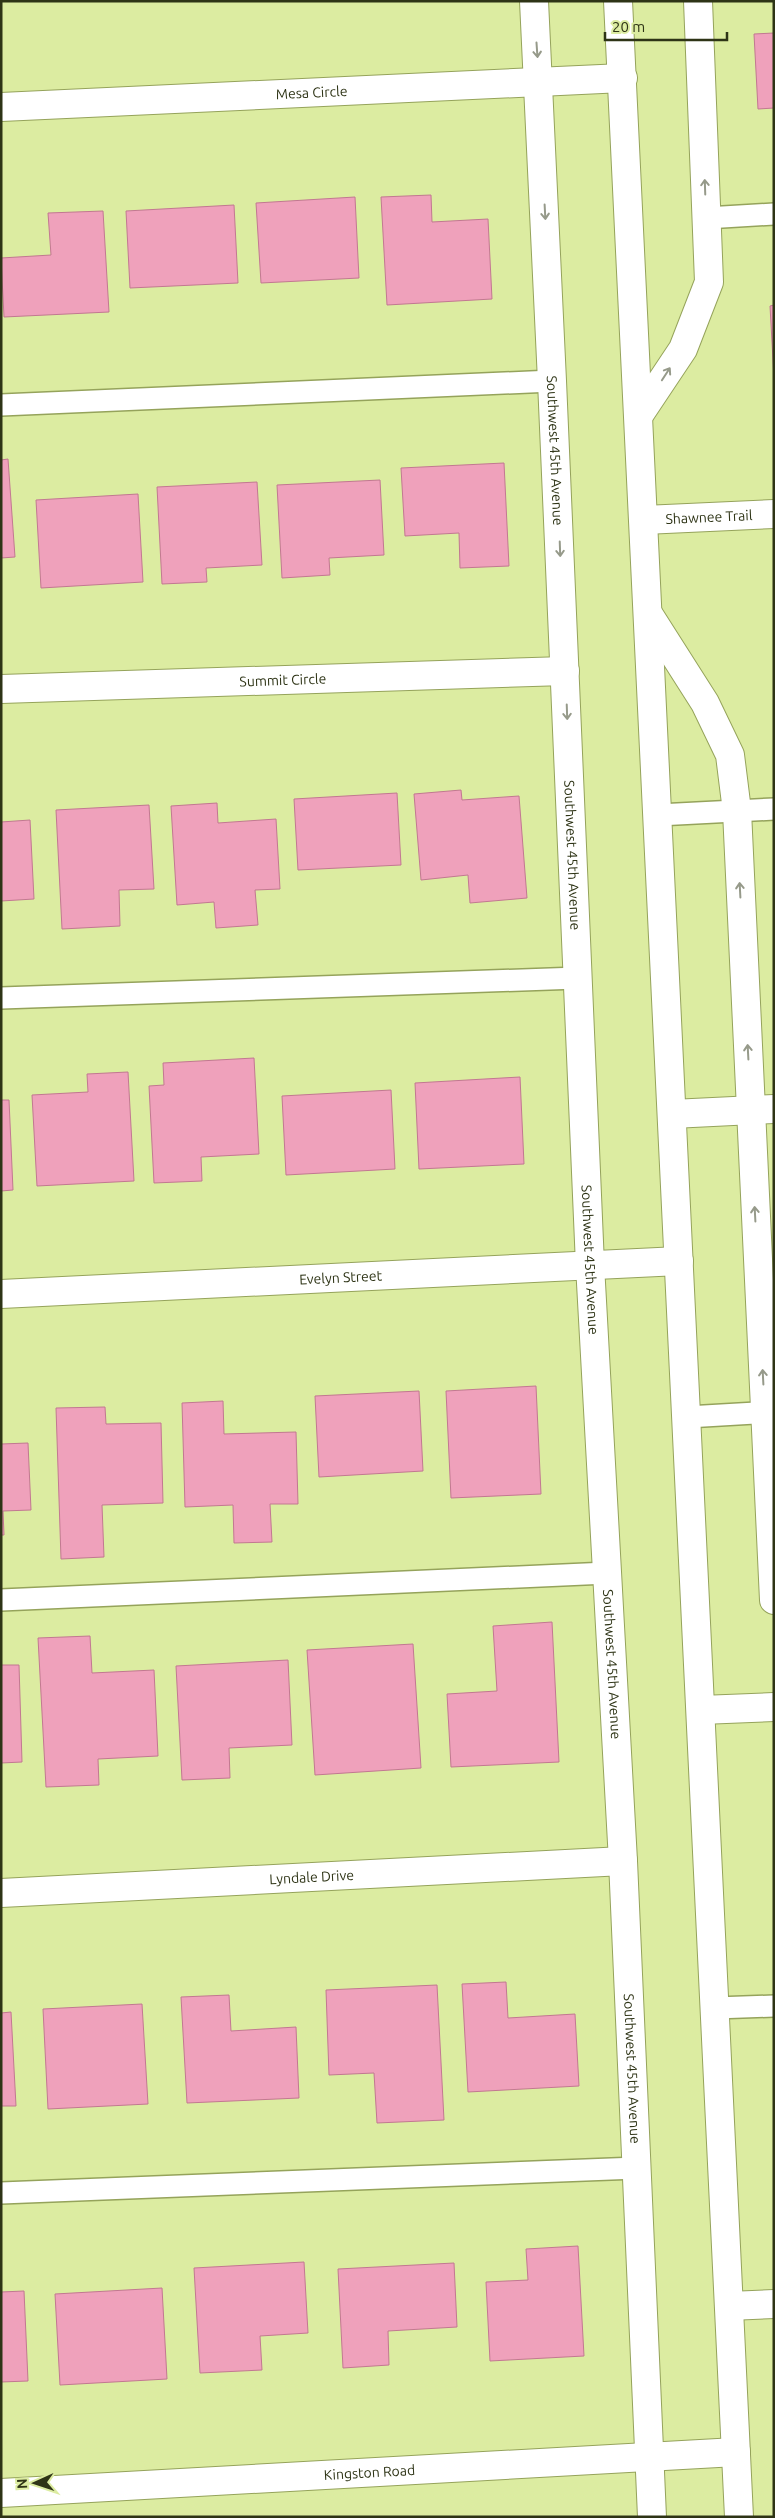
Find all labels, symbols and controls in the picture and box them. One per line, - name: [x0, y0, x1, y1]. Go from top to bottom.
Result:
- scale bar: [605, 10, 728, 42]
- text: 20 m: [612, 18, 645, 35]
- one-way arrow: [532, 42, 541, 58]
- street label: Mesa Circle: [276, 83, 348, 102]
- one-way arrow: [700, 179, 710, 196]
- one-way arrow: [540, 204, 549, 220]
- one-way arrow: [661, 368, 671, 382]
- street label: Southwest 45th Avenue: [544, 375, 566, 526]
- street label: Shawnee Trail: [665, 507, 753, 527]
- one-way arrow: [555, 541, 564, 557]
- street label: Summit Circle: [239, 671, 327, 689]
- one-way arrow: [562, 703, 571, 719]
- street label: Southwest 45th Avenue: [561, 780, 584, 931]
- one-way arrow: [736, 882, 745, 898]
- one-way arrow: [743, 1044, 752, 1060]
- street label: Southwest 45th Avenue: [579, 1184, 602, 1335]
- one-way arrow: [751, 1207, 760, 1223]
- street label: Evelyn Street: [299, 1267, 383, 1287]
- one-way arrow: [758, 1369, 768, 1385]
- street label: Southwest 45th Avenue: [600, 1589, 624, 1740]
- street label: Lyndale Drive: [269, 1867, 354, 1887]
- street label: Southwest 45th Avenue: [621, 1993, 643, 2144]
- north arrow: [10, 2458, 60, 2508]
- street label: Kingston Road: [323, 2462, 416, 2483]
- text: N: [14, 2478, 30, 2489]

